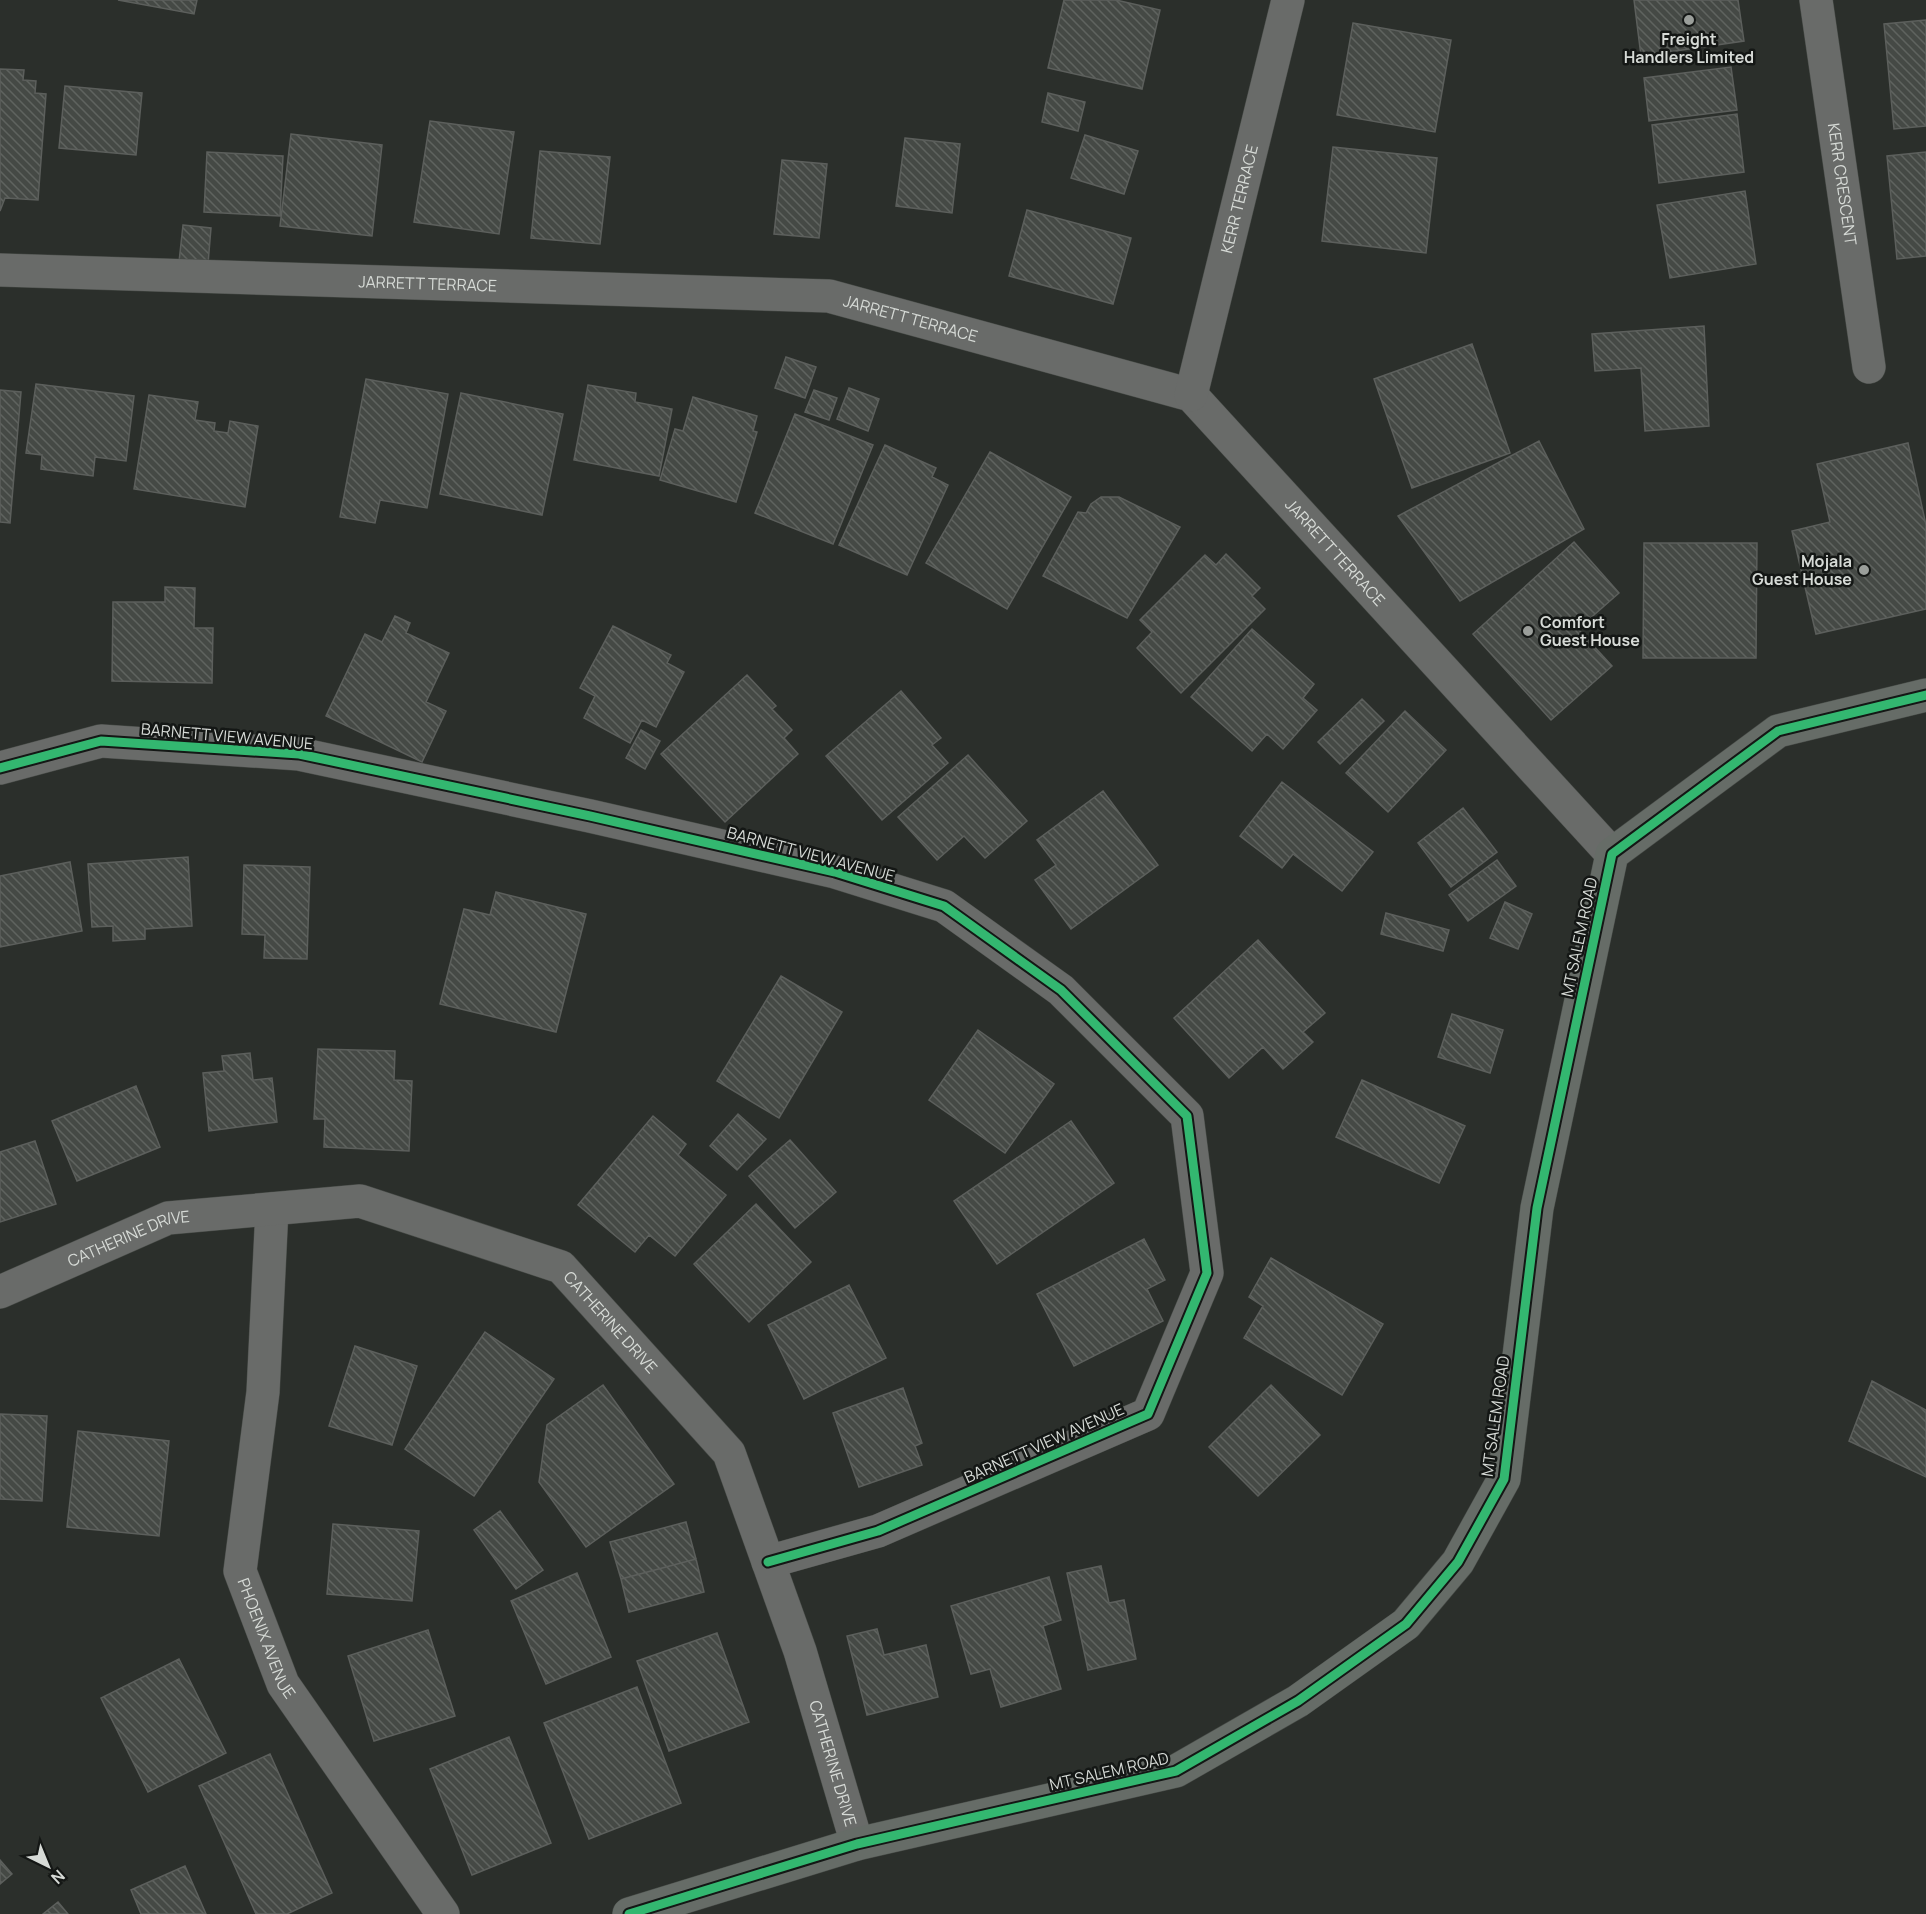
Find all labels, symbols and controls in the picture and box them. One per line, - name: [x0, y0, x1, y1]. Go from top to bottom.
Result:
- marker: Freight Handlers Limited: [1682, 13, 1696, 27]
- place label: Freight Handlers Limited: [1624, 28, 1754, 68]
- street label: KERR CRESCENT: [1823, 122, 1862, 247]
- street label: KERR TERRACE: [1215, 142, 1263, 255]
- street label: JARRETT TERRACE: [358, 270, 497, 297]
- street label: JARRETT TERRACE: [841, 289, 980, 347]
- street label: JARRETT TERRACE: [1280, 494, 1390, 611]
- place label: Mojala Guest House: [1752, 550, 1852, 590]
- marker: Mojala Guest House: [1857, 563, 1871, 577]
- place label: Comfort Guest House: [1540, 611, 1640, 651]
- marker: Comfort Guest House: [1521, 624, 1535, 638]
- street label: BARNETT VIEW AVENUE: [140, 718, 314, 754]
- street label: BARNETT VIEW AVENUE: [725, 821, 897, 887]
- street label: MT SALEM ROAD: [1556, 875, 1602, 999]
- street label: CATHERINE DRIVE: [64, 1205, 191, 1272]
- street label: CATHERINE DRIVE: [559, 1266, 663, 1378]
- street label: MT SALEM ROAD: [1476, 1354, 1514, 1478]
- street label: BARNETT VIEW AVENUE: [961, 1398, 1127, 1488]
- street label: PHOENIX AVENUE: [233, 1575, 301, 1703]
- street label: CATHERINE DRIVE: [804, 1698, 862, 1829]
- street label: MT SALEM ROAD: [1047, 1747, 1171, 1795]
- north arrow: [18, 1836, 78, 1896]
- text: N: [47, 1865, 70, 1889]

